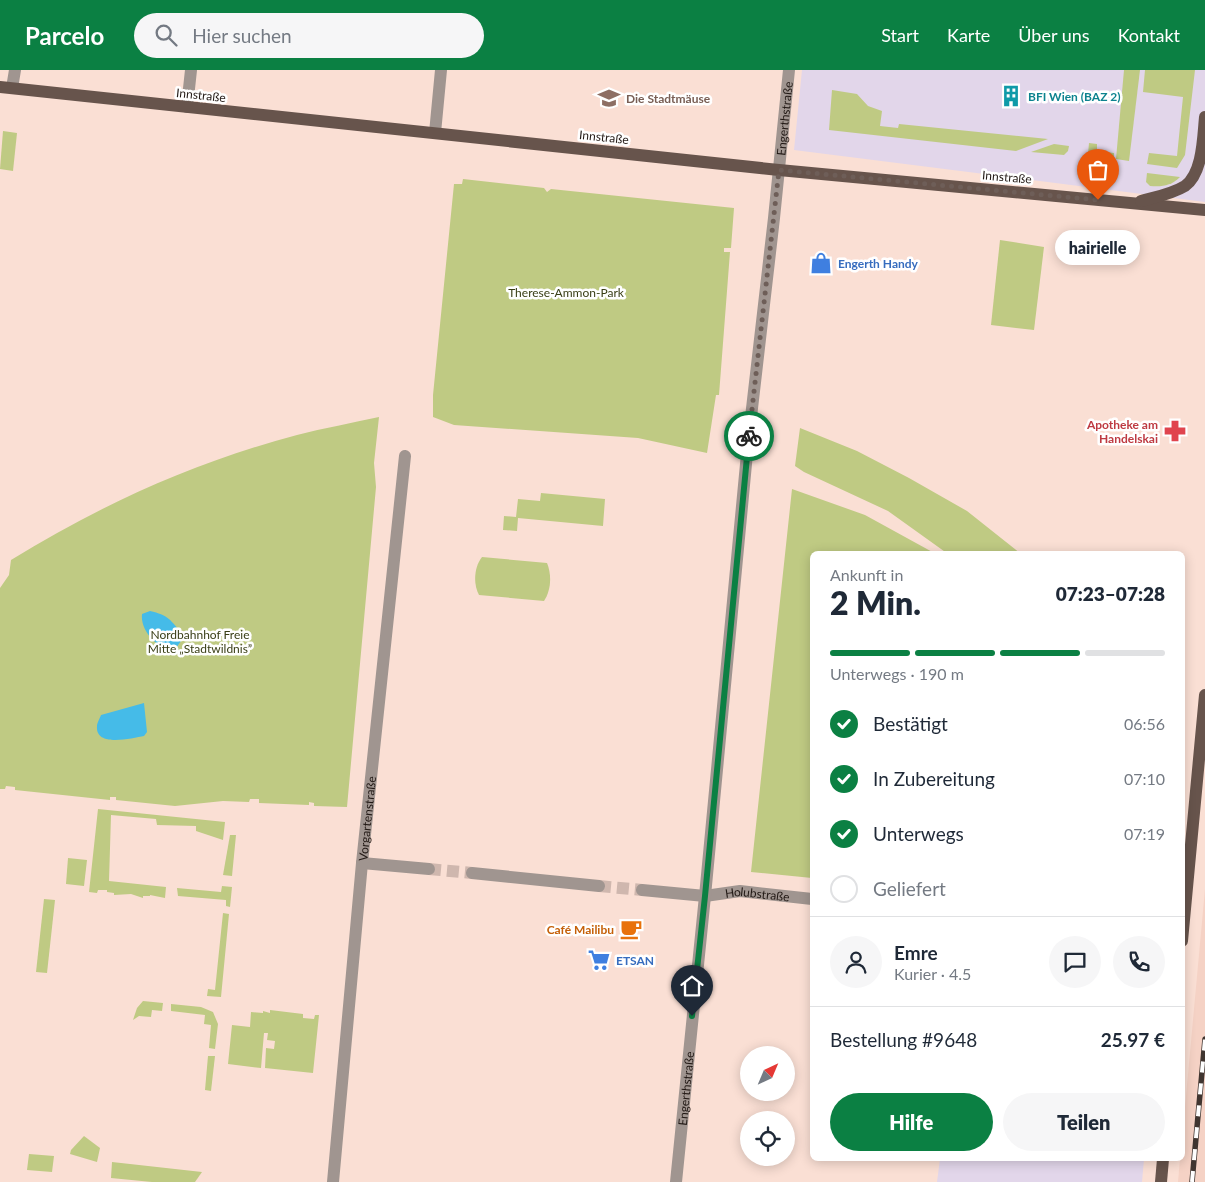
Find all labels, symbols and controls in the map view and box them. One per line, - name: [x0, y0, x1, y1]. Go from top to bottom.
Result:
- search box: [134, 13, 484, 58]
- text: Parcelo: [25, 21, 104, 50]
- icon: search: [152, 21, 180, 49]
- text: Hier suchen: [192, 24, 292, 47]
- text: Start: [881, 24, 919, 46]
- text: Karte: [947, 24, 990, 46]
- text: Über uns: [1018, 24, 1090, 46]
- text: Kontakt: [1118, 24, 1180, 46]
- street label: Engerthstraße: [773, 81, 795, 156]
- building icon: BFI Wien (BAZ 2): [998, 83, 1024, 109]
- street label: Innstraße: [176, 85, 226, 105]
- school or university icon: Die Stadtmäuse: [596, 85, 622, 111]
- place label: BFI Wien (BAZ 2): [1028, 89, 1121, 104]
- place label: Die Stadtmäuse: [626, 91, 711, 106]
- street label: Innstraße: [579, 127, 629, 147]
- pin: [1077, 149, 1119, 200]
- icon: bag: [1084, 156, 1112, 184]
- street label: Innstraße: [982, 167, 1032, 187]
- callout: hairielle: [1056, 230, 1140, 265]
- text: hairielle: [1069, 238, 1126, 257]
- shop icon: Engerth Handy: [808, 250, 834, 276]
- place label: Engerth Handy: [838, 256, 919, 271]
- park label: Therese-Ammon-Park: [508, 285, 625, 300]
- courier: [724, 411, 774, 461]
- place label: Apotheke am Handelskai: [1086, 417, 1158, 446]
- pharmacy icon: Apotheke am Handelskai: [1162, 418, 1188, 444]
- icon: bike: [735, 422, 763, 450]
- text: Ankunft in: [830, 565, 903, 584]
- text: 07:23–07:28: [1056, 582, 1165, 605]
- text: 2 Min.: [830, 583, 921, 622]
- park label: Nordbahnhof Freie Mitte „Stadtwildnis”: [148, 627, 252, 656]
- text: Unterwegs · 190 m: [830, 664, 964, 683]
- icon: check: [830, 710, 858, 738]
- text: Bestätigt: [873, 712, 948, 735]
- text: 06:56: [1124, 714, 1165, 733]
- icon: check: [830, 765, 858, 793]
- text: In Zubereitung: [873, 767, 995, 790]
- text: 07:10: [1124, 769, 1165, 788]
- street label: Vorgartenstraße: [355, 775, 379, 862]
- icon: check: [830, 820, 858, 848]
- text: Unterwegs: [873, 822, 964, 845]
- text: 07:19: [1124, 824, 1165, 843]
- text: Geliefert: [873, 877, 946, 900]
- street label: Holubstraße: [724, 883, 790, 904]
- cafe icon: Café Mailibu: [618, 916, 644, 942]
- place label: Café Mailibu: [547, 922, 614, 937]
- button: person: [830, 936, 882, 988]
- button: chat: [1049, 936, 1101, 988]
- button: phone: [1113, 936, 1165, 988]
- text: Emre: [894, 941, 938, 964]
- supermarket icon: ETSAN: [586, 947, 612, 973]
- place label: ETSAN: [616, 953, 654, 968]
- text: Kurier · 4.5: [894, 964, 971, 983]
- pin: [671, 965, 713, 1016]
- icon: home: [678, 972, 706, 1000]
- text: Bestellung #9648: [830, 1028, 977, 1051]
- text: 25.97 €: [1101, 1028, 1165, 1051]
- north arrow: [740, 1046, 795, 1101]
- map controls: [740, 1046, 795, 1166]
- street label: Engerthstraße: [674, 1051, 697, 1126]
- button: Hilfe: [830, 1093, 993, 1151]
- button: Teilen: [1003, 1093, 1165, 1151]
- button: locate: [740, 1111, 795, 1166]

